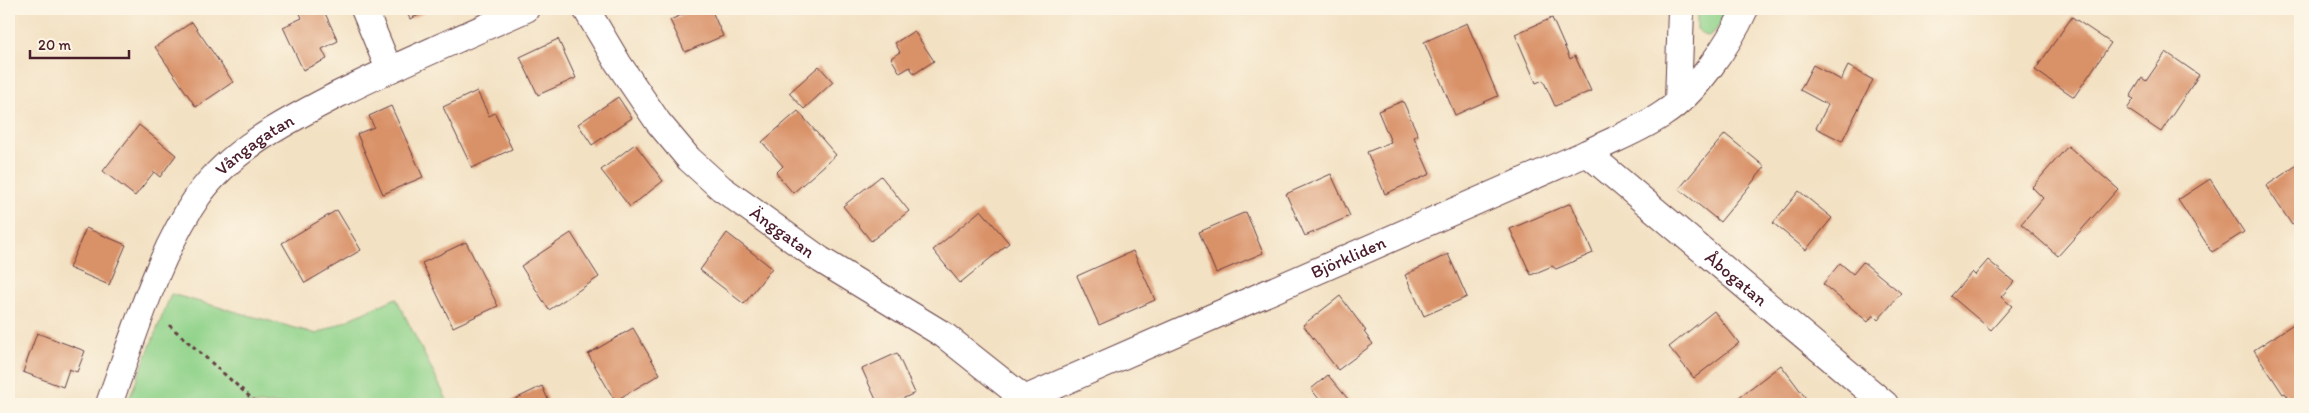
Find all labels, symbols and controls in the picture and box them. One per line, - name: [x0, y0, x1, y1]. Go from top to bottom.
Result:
- scale bar: [30, 28, 129, 60]
- text: 20 m: [38, 36, 72, 54]
- street label: Vångagatan: [210, 109, 298, 180]
- street label: Änggatan: [746, 201, 819, 263]
- street label: Björkliden: [1307, 231, 1389, 283]
- street label: Åbogatan: [1701, 246, 1772, 311]

